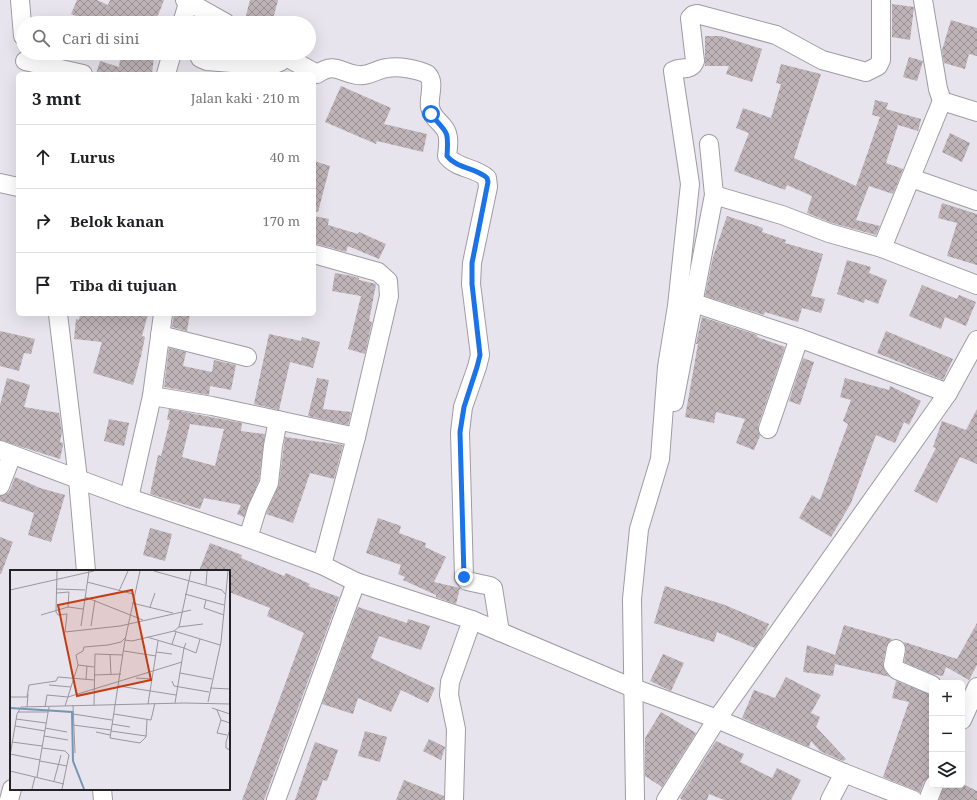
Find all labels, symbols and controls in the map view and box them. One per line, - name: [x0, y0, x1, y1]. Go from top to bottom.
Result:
- search box: [16, 16, 316, 60]
- icon: search: [30, 27, 52, 49]
- text: Cari di sini: [62, 28, 139, 48]
- text: 3 mnt: [32, 87, 81, 110]
- text: Jalan kaki · 210 m: [191, 89, 300, 107]
- route start: [422, 105, 440, 123]
- icon: ahead: [32, 146, 54, 168]
- text: Lurus: [70, 147, 115, 167]
- text: 40 m: [270, 148, 300, 166]
- icon: right: [32, 210, 54, 232]
- text: Belok kanan: [70, 211, 164, 231]
- text: 170 m: [263, 212, 300, 230]
- icon: arrive: [32, 274, 54, 296]
- text: Tiba di tujuan: [70, 275, 177, 295]
- route end: [455, 568, 473, 586]
- inset map: [10, 570, 230, 790]
- map controls: [929, 680, 965, 788]
- button: +: [929, 680, 965, 716]
- button: −: [929, 716, 965, 752]
- button: layers: [929, 752, 965, 788]

